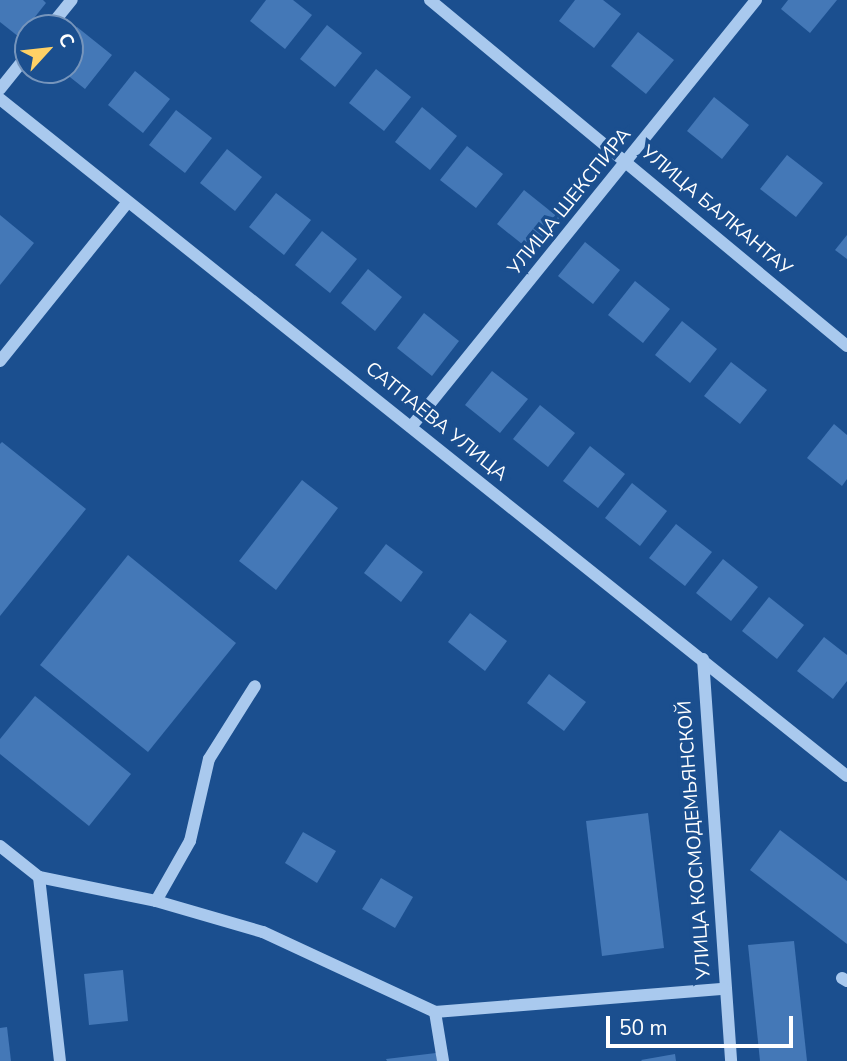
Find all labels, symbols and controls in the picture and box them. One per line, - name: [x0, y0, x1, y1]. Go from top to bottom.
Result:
- north arrow: [14, 14, 84, 84]
- text: С: [51, 29, 80, 52]
- street label: УЛИЦА ШЕКСПИРА: [504, 124, 636, 280]
- street label: УЛИЦА БАЛКАНТАУ: [636, 141, 796, 281]
- street label: САТПАЕВА УЛИЦА: [360, 358, 512, 486]
- street label: УЛИЦА КОСМОДЕМЬЯНСКОЙ: [674, 700, 716, 980]
- scale bar: [609, 1002, 796, 1046]
- text: 50 m: [619, 1014, 668, 1042]

